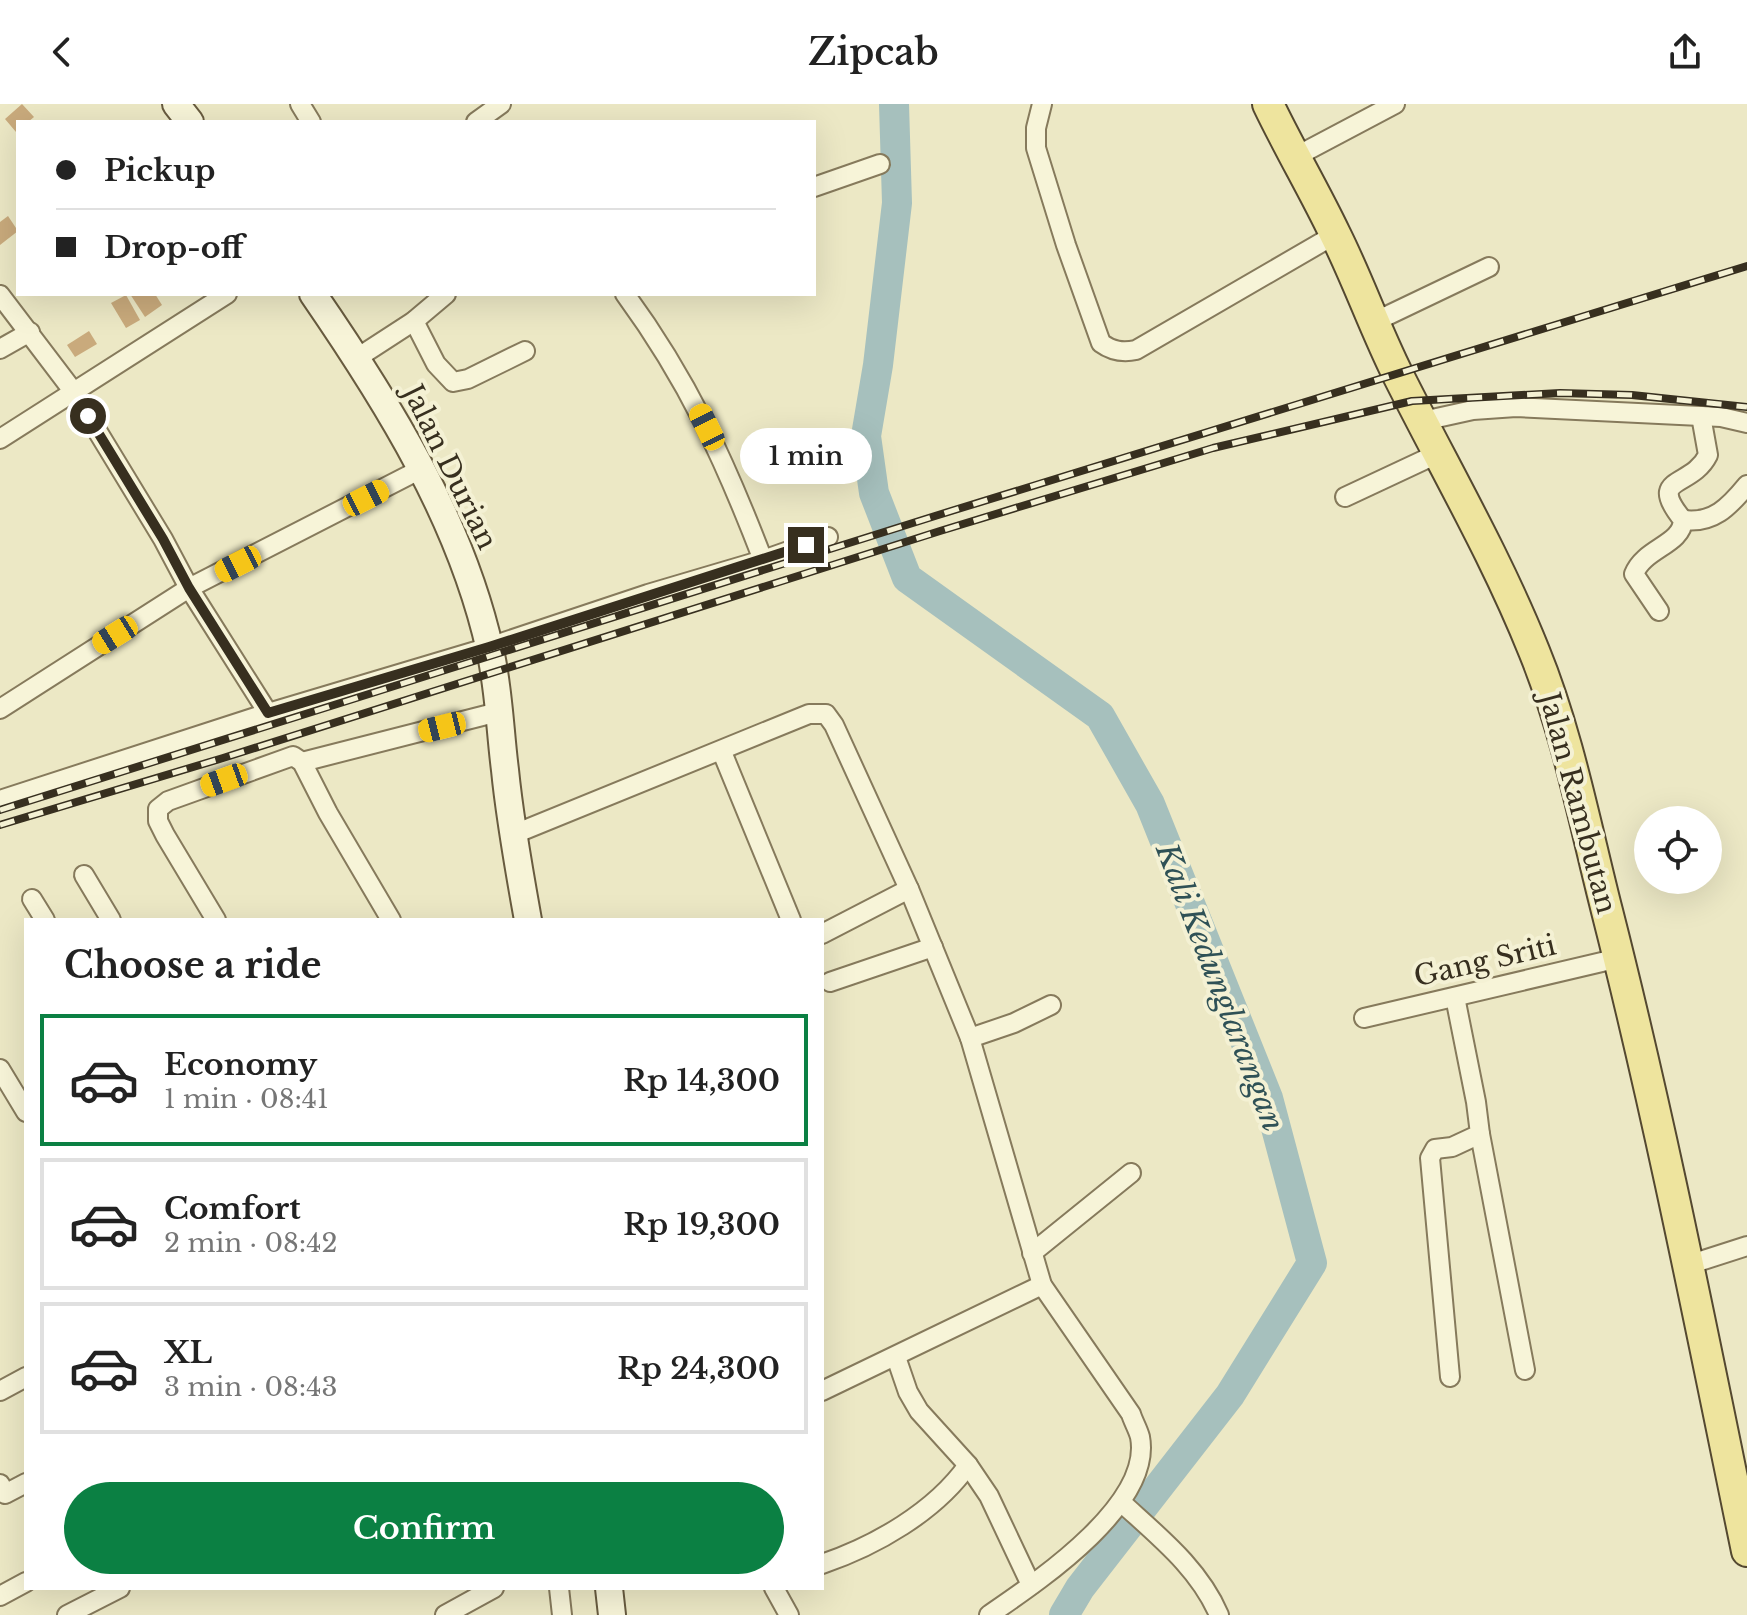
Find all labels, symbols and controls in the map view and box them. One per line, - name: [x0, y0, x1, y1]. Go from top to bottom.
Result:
- icon: back: [40, 30, 84, 74]
- text: Zipcab: [808, 30, 939, 75]
- icon: share: [1663, 30, 1707, 74]
- text: Pickup: [104, 152, 215, 189]
- text: Drop-off: [104, 229, 244, 266]
- street label: Jalan Durian: [393, 375, 505, 555]
- route start: [70, 398, 106, 434]
- car: [686, 400, 728, 454]
- callout: 1 min: [740, 429, 872, 485]
- text: 1 min: [769, 440, 843, 472]
- car: [339, 476, 393, 520]
- route end: [788, 527, 824, 563]
- car: [211, 542, 265, 586]
- car: [88, 612, 142, 658]
- street label: Jalan Rambutan: [1531, 685, 1624, 917]
- car: [416, 710, 468, 744]
- car: [197, 761, 251, 799]
- map controls: [1634, 806, 1722, 894]
- button: locate: [1634, 806, 1722, 894]
- water label: Kali Kedunglarangan: [1148, 837, 1292, 1136]
- street label: Gang Sriti: [1411, 928, 1559, 994]
- text: Choose a ride: [64, 943, 321, 988]
- icon: car: [68, 1044, 140, 1116]
- text: Economy: [164, 1046, 317, 1083]
- text: Rp 14,300: [623, 1062, 780, 1099]
- text: 1 min · 08:41: [164, 1083, 329, 1115]
- icon: car: [68, 1188, 140, 1260]
- text: Comfort: [164, 1190, 301, 1227]
- text: Rp 19,300: [623, 1206, 780, 1243]
- text: 2 min · 08:42: [164, 1227, 337, 1259]
- icon: car: [68, 1332, 140, 1404]
- text: XL: [164, 1334, 212, 1371]
- text: Rp 24,300: [617, 1350, 780, 1387]
- text: 3 min · 08:43: [164, 1371, 337, 1403]
- button: Confirm: [64, 1482, 784, 1574]

